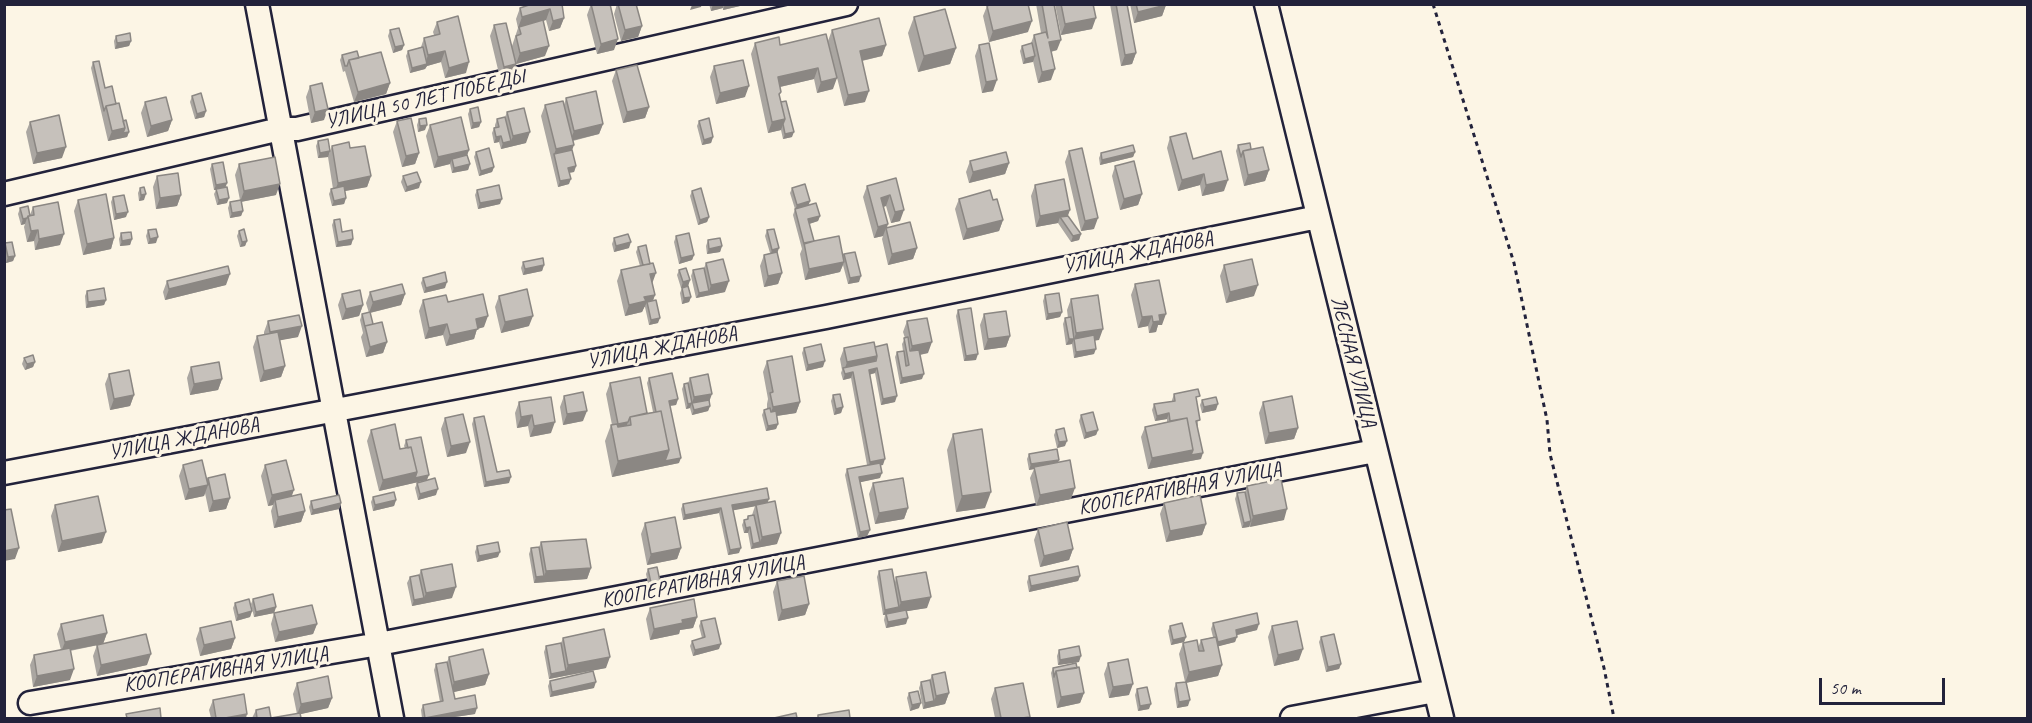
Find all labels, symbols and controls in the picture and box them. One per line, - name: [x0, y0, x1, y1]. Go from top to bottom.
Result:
- street label: УЛИЦА 50 ЛЕТ ПОБЕДЫ: [323, 65, 527, 135]
- street label: УЛИЦА ЖДАНОВА: [1061, 226, 1215, 280]
- street label: ЛЕСНАЯ УЛИЦА: [1325, 294, 1381, 430]
- street label: УЛИЦА ЖДАНОВА: [585, 321, 739, 375]
- street label: УЛИЦА ЖДАНОВА: [107, 412, 261, 466]
- street label: КООПЕРАТИВНАЯ УЛИЦА: [1076, 457, 1284, 521]
- street label: КООПЕРАТИВНАЯ УЛИЦА: [599, 550, 807, 614]
- street label: КООПЕРАТИВНАЯ УЛИЦА: [122, 641, 330, 699]
- scale bar: [1822, 666, 1948, 704]
- text: 50 m: [1830, 677, 1861, 699]

